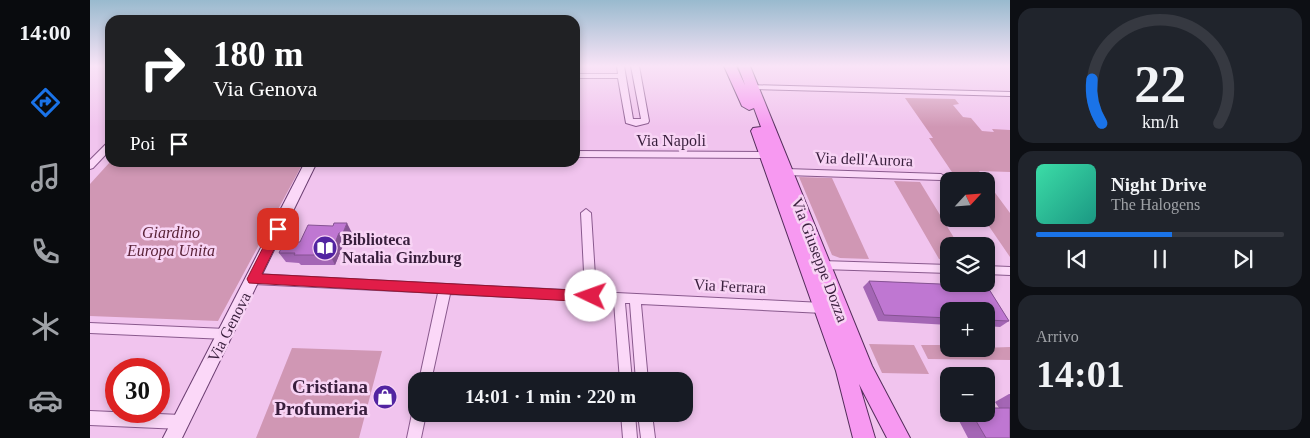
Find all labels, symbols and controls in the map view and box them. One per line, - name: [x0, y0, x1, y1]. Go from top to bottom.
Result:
- text: 14:00: [19, 20, 71, 45]
- icon: right: [130, 35, 195, 100]
- text: 180 m: [213, 35, 303, 74]
- text: 22: [1134, 56, 1186, 113]
- text: Via Genova: [213, 76, 317, 101]
- icon: directions: [28, 85, 63, 120]
- text: km/h: [1142, 112, 1178, 132]
- icon: arrive: [165, 130, 193, 158]
- street label: Via Napoli: [636, 132, 706, 150]
- text: Poi: [130, 133, 155, 154]
- street label: Via dell'Aurora: [815, 149, 913, 169]
- icon: music: [28, 160, 63, 195]
- north arrow: [940, 172, 995, 228]
- map controls: [940, 172, 995, 422]
- text: Night Drive: [1111, 174, 1207, 195]
- street label: Via Giuseppe Dozza: [788, 196, 851, 325]
- text: The Halogens: [1111, 196, 1200, 213]
- pin: [257, 208, 299, 250]
- icon: arrive: [264, 215, 292, 243]
- park label: Giardino Europa Unita: [126, 224, 215, 260]
- place label: Biblioteca Natalia Ginzburg: [342, 231, 462, 267]
- icon: phone: [28, 234, 63, 269]
- library icon: Biblioteca Natalia Ginzburg: [312, 235, 338, 261]
- button: layers: [940, 237, 995, 292]
- icon: previous: [1063, 245, 1091, 273]
- icon: pause: [1146, 245, 1174, 273]
- icon: next: [1229, 245, 1257, 273]
- position arrow: [564, 269, 616, 321]
- street label: Via Ferrara: [693, 276, 767, 296]
- street label: Via Genova: [204, 289, 254, 365]
- button: +: [940, 302, 995, 357]
- icon: climate: [28, 309, 63, 344]
- text: Arrivo: [1036, 328, 1079, 345]
- text: 14:01: [1036, 353, 1125, 395]
- speed limit sign: 30: [105, 358, 170, 423]
- button: −: [940, 367, 995, 422]
- place label: Cristiana Profumeria: [274, 376, 369, 419]
- icon: car: [28, 383, 63, 418]
- shop icon: Cristiana Profumeria: [372, 384, 398, 410]
- text: 14:01 · 1 min · 220 m: [465, 386, 636, 407]

